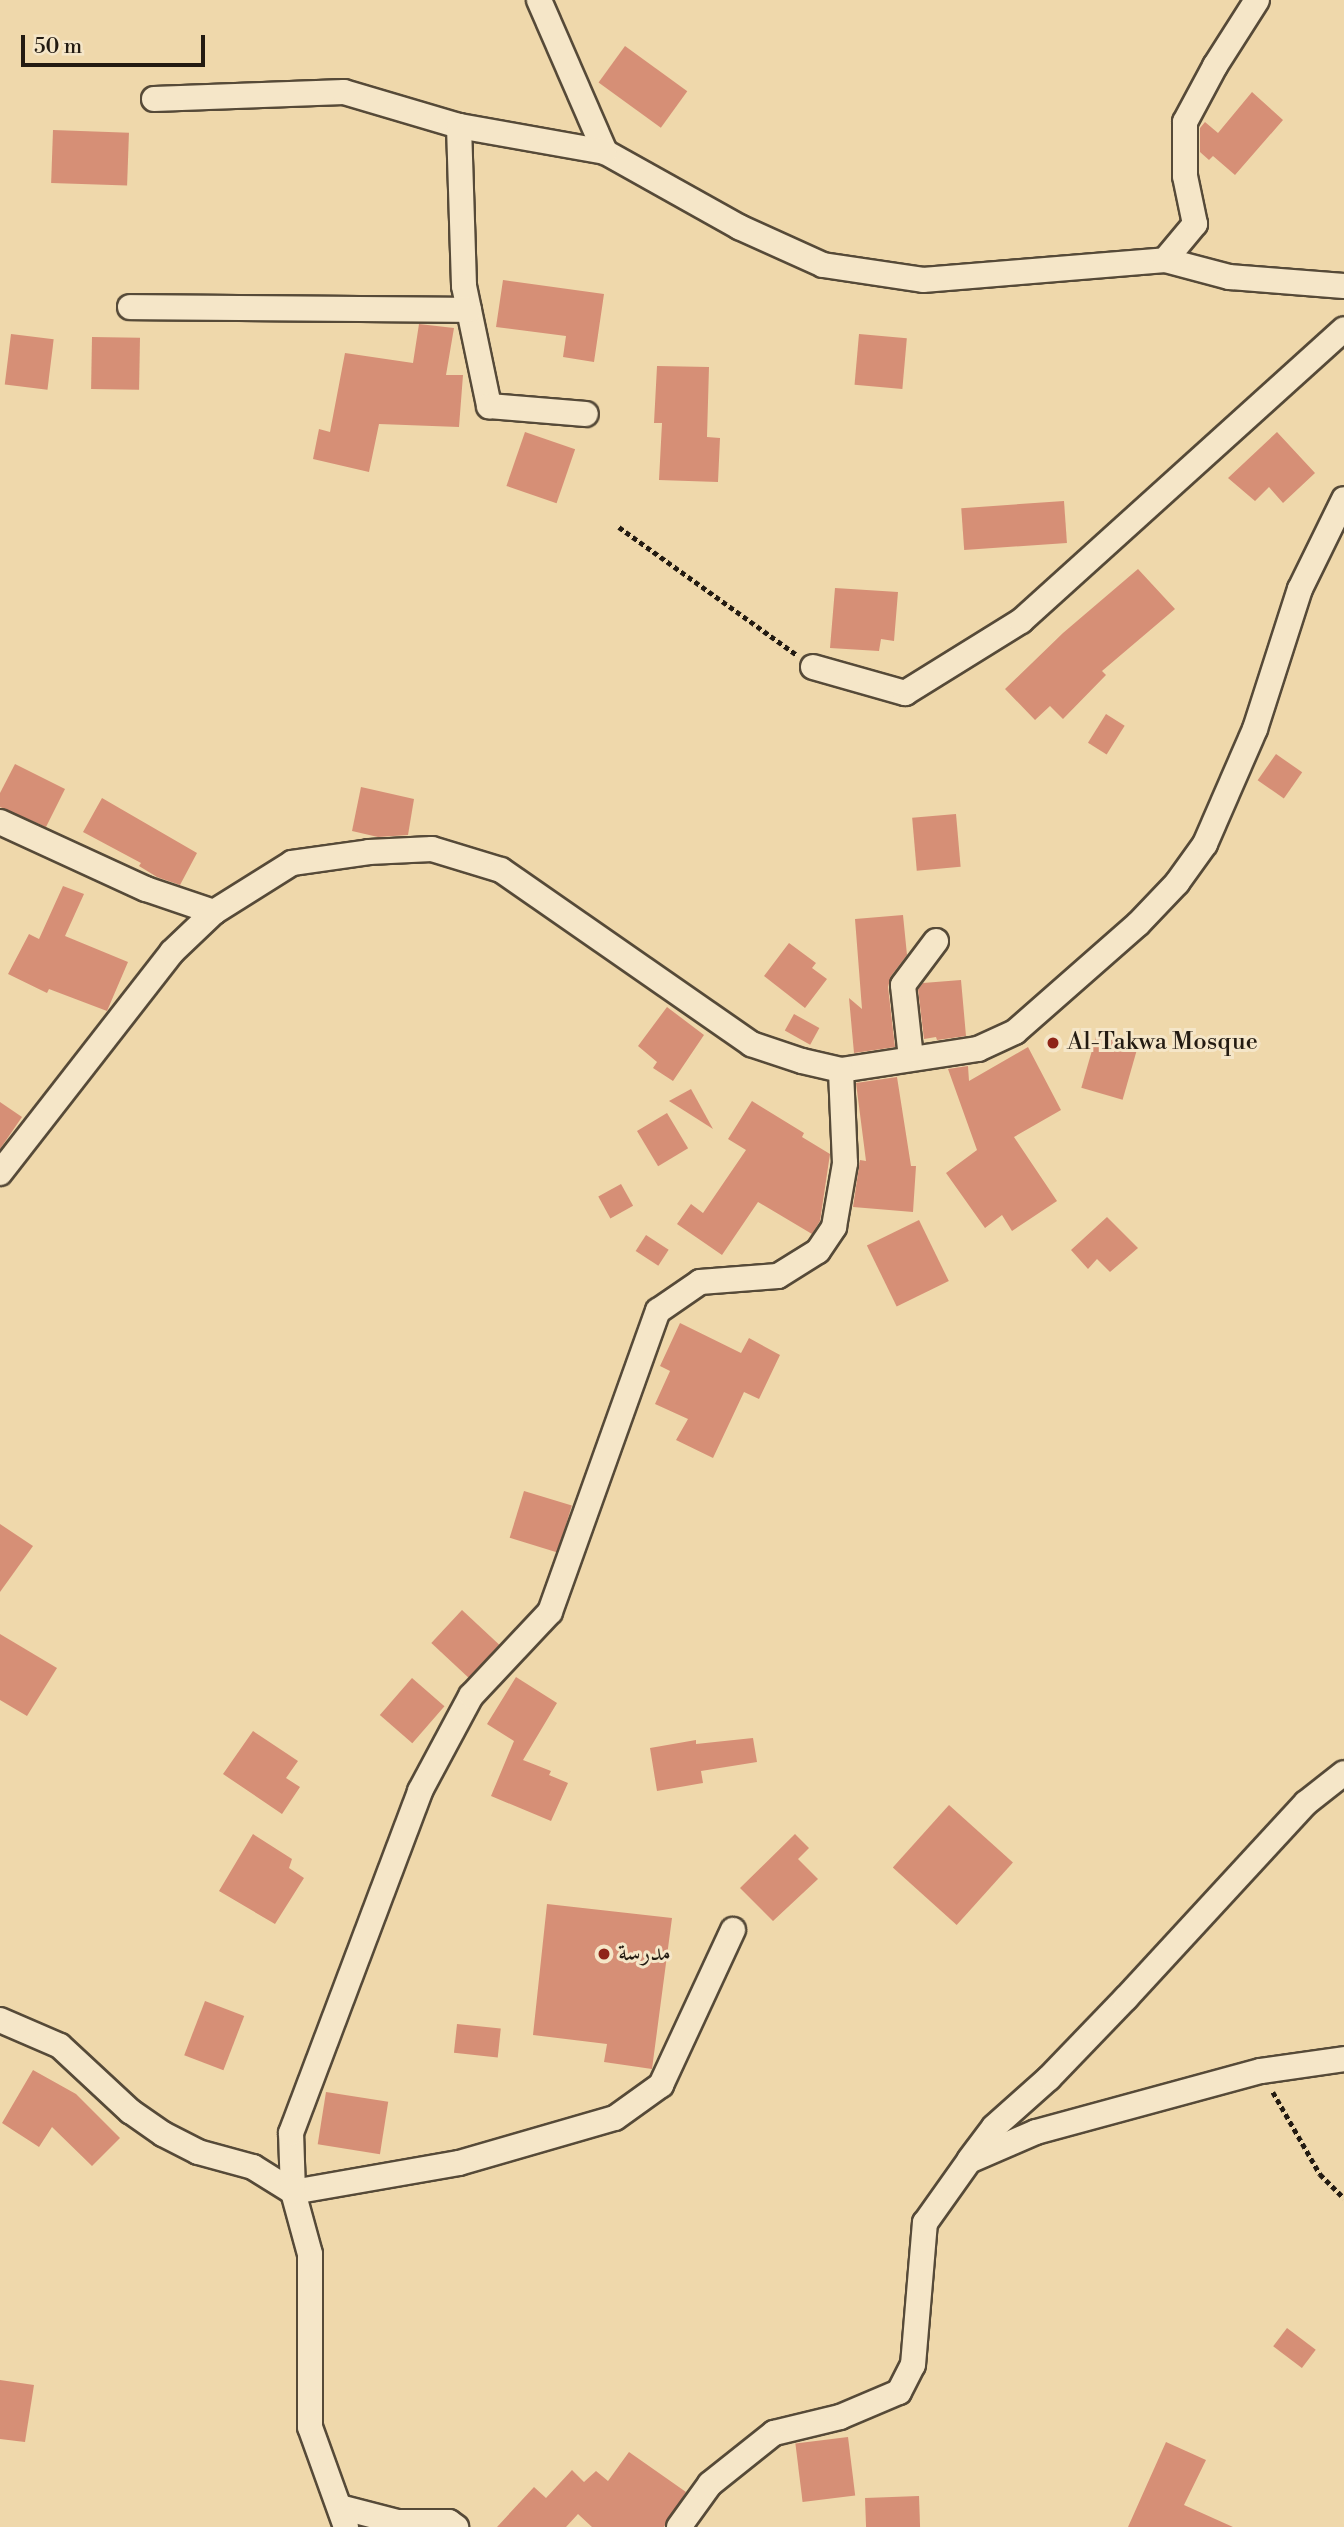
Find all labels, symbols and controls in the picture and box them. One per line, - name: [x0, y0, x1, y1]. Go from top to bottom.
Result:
- scale bar: [24, 21, 208, 65]
- text: 50 m: [34, 34, 82, 60]
- place label: Al-Takwa Mosque: [1067, 1029, 1258, 1057]
- marker: Al-Takwa Mosque: [1045, 1035, 1061, 1051]
- place label: مدرسة: [618, 1940, 671, 1968]
- marker: مدرسة: [596, 1946, 612, 1962]

